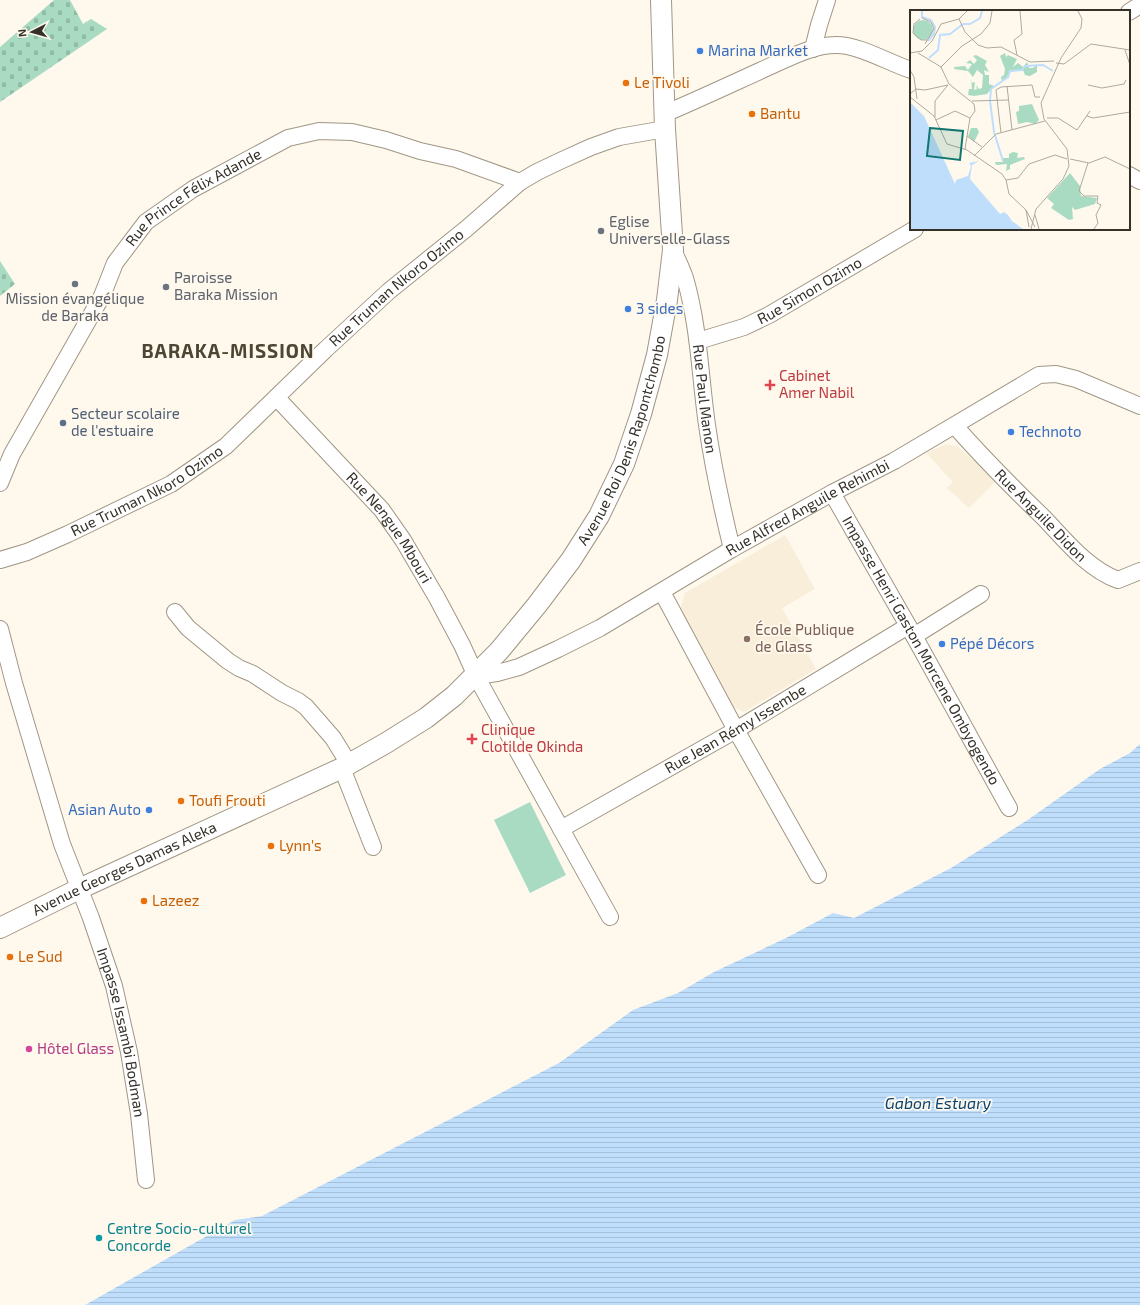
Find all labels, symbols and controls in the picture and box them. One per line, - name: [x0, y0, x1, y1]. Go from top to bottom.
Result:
- inset map: [910, 10, 1130, 230]
- north arrow: [12, 12, 52, 52]
- text: N: [15, 28, 28, 38]
- place label: Marina Market: [708, 41, 808, 59]
- marker: Marina Market: [695, 46, 705, 56]
- place label: Le Tivoli: [634, 73, 690, 91]
- marker: Le Tivoli: [621, 78, 631, 88]
- place label: Bantu: [760, 104, 801, 122]
- marker: Bantu: [747, 109, 757, 119]
- street label: Rue Prince Félix Adande: [121, 144, 264, 249]
- place label: Eglise Universelle-Glass: [609, 212, 730, 247]
- street label: Rue Truman Nkoro Ozimo: [325, 225, 467, 350]
- marker: Eglise Universelle-Glass: [596, 226, 606, 236]
- street label: Rue Simon Ozimo: [754, 252, 865, 327]
- place label: Paroisse Baraka Mission: [174, 268, 278, 303]
- marker: Mission évangélique de Baraka: [70, 279, 80, 289]
- marker: Paroisse Baraka Mission: [161, 282, 171, 292]
- place label: Mission évangélique de Baraka: [6, 289, 144, 324]
- place label: 3 sides: [636, 299, 683, 317]
- marker: 3 sides: [623, 304, 633, 314]
- street label: Avenue Roi Denis Rapontchombo: [573, 334, 668, 548]
- district label: BARAKA-MISSION: [141, 339, 315, 362]
- street label: Rue Paul Manon: [690, 343, 721, 455]
- place label: Cabinet Amer Nabil: [779, 366, 855, 401]
- marker: Cabinet Amer Nabil: [764, 379, 776, 391]
- place label: Secteur scolaire de l'estuaire: [71, 404, 180, 439]
- marker: Secteur scolaire de l'estuaire: [58, 418, 68, 428]
- place label: Technoto: [1019, 422, 1082, 440]
- marker: Technoto: [1006, 427, 1016, 437]
- street label: Rue Truman Nkoro Ozimo: [67, 441, 226, 539]
- street label: Rue Alfred Anguile Rehimbi: [722, 455, 892, 559]
- street label: Rue Anguile Didon: [992, 465, 1091, 565]
- street label: Rue Nengue Mbouri: [343, 468, 436, 586]
- street label: Impasse Henri Gaston Morcene Ombyogendo: [839, 513, 1004, 788]
- place label: École Publique de Glass: [755, 620, 854, 655]
- marker: École Publique de Glass: [742, 634, 752, 644]
- place label: Pépé Décors: [950, 634, 1034, 652]
- marker: Pépé Décors: [937, 639, 947, 649]
- street label: Rue Jean Rémy Issembe: [661, 680, 809, 777]
- place label: Clinique Clotilde Okinda: [481, 720, 583, 755]
- marker: Clinique Clotilde Okinda: [466, 733, 478, 745]
- place label: Toufi Frouti: [189, 791, 266, 809]
- marker: Toufi Frouti: [176, 796, 186, 806]
- place label: Asian Auto: [68, 800, 141, 818]
- marker: Asian Auto: [144, 805, 154, 815]
- street label: Avenue Georges Damas Aleka: [29, 817, 219, 919]
- place label: Lynn's: [279, 836, 322, 854]
- marker: Lynn's: [266, 841, 276, 851]
- place label: Lazeez: [152, 891, 199, 909]
- marker: Lazeez: [139, 896, 149, 906]
- street label: Impasse Issambi Bodman: [94, 945, 149, 1118]
- place label: Le Sud: [18, 947, 63, 965]
- marker: Le Sud: [5, 952, 15, 962]
- place label: Hôtel Glass: [37, 1039, 114, 1057]
- marker: Hôtel Glass: [24, 1044, 34, 1054]
- water label: Gabon Estuary: [885, 1093, 992, 1113]
- place label: Centre Socio-culturel Concorde: [107, 1219, 252, 1254]
- marker: Centre Socio-culturel Concorde: [94, 1233, 104, 1243]

